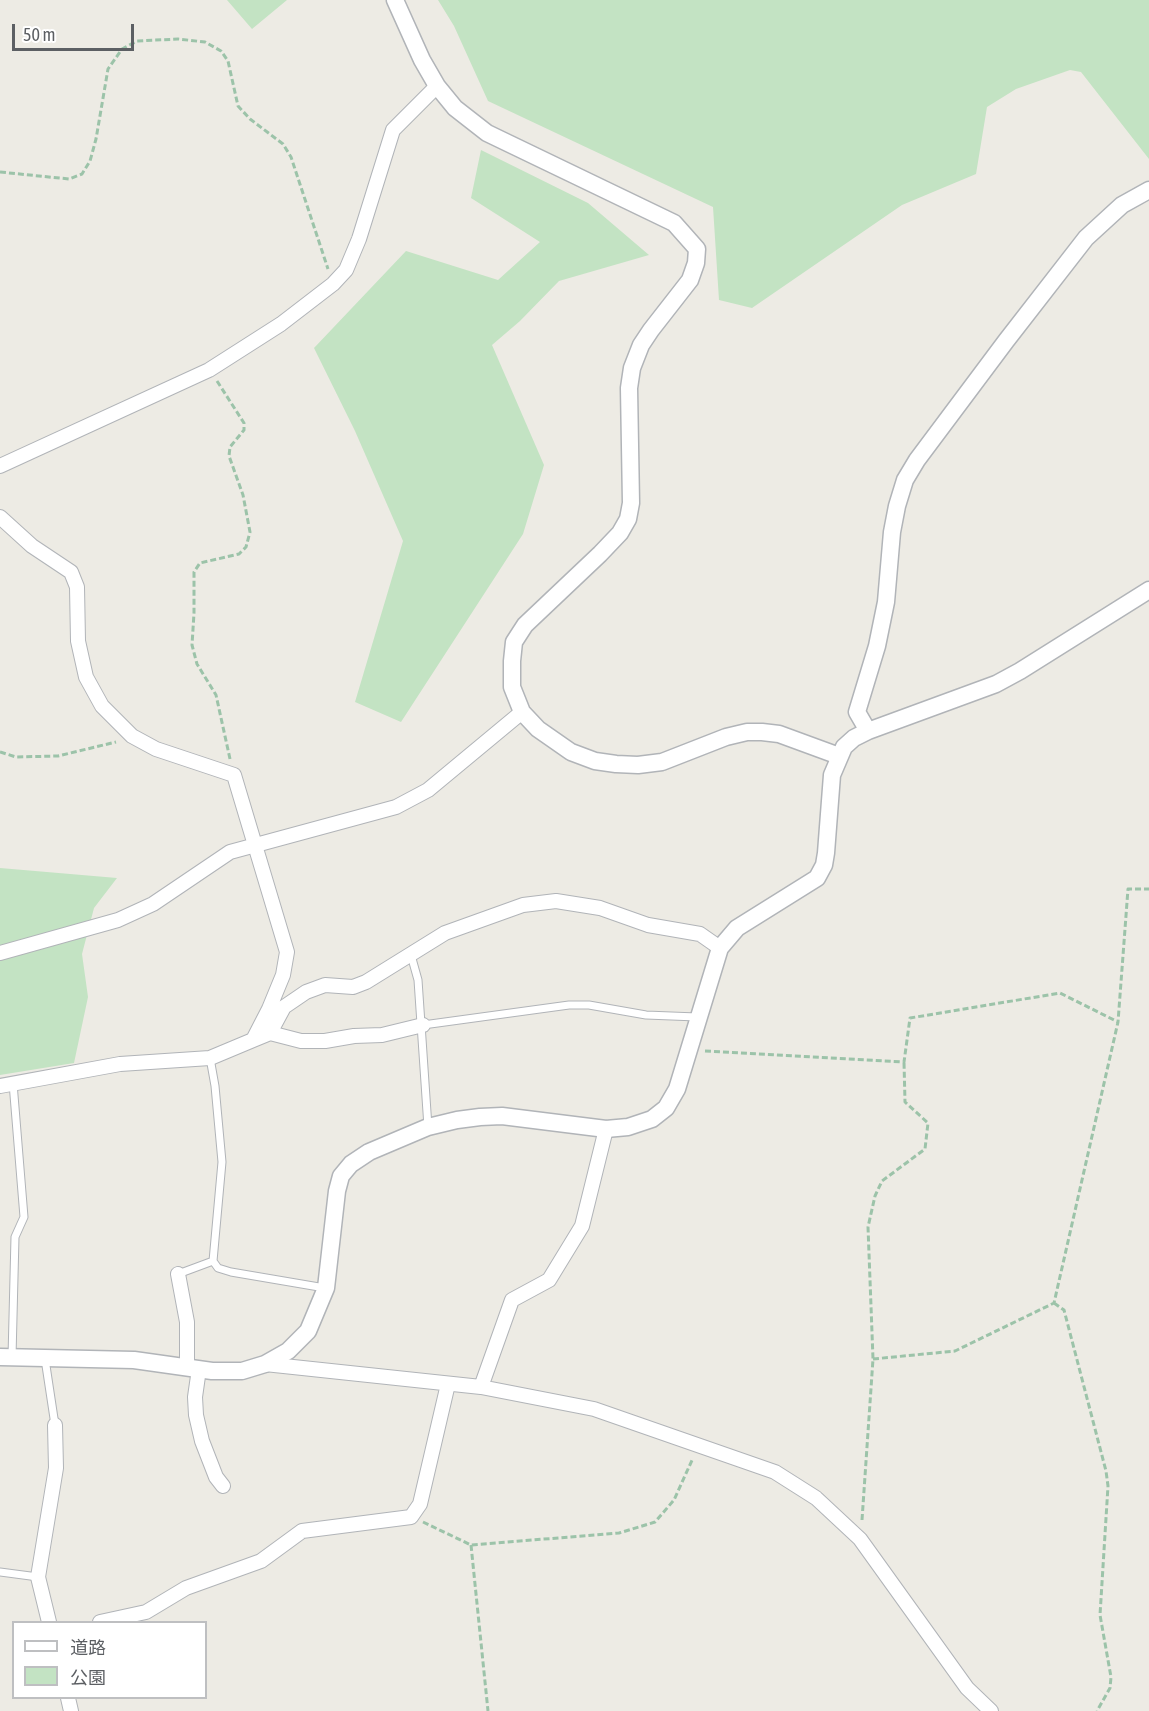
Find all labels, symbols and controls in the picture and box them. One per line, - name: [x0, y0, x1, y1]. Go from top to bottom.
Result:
- scale bar: [15, 12, 136, 50]
- text: 50 m: [23, 24, 55, 45]
- legend: [12, 1621, 207, 1699]
- text: 道路: [70, 1637, 106, 1658]
- text: 公園: [70, 1667, 106, 1688]

